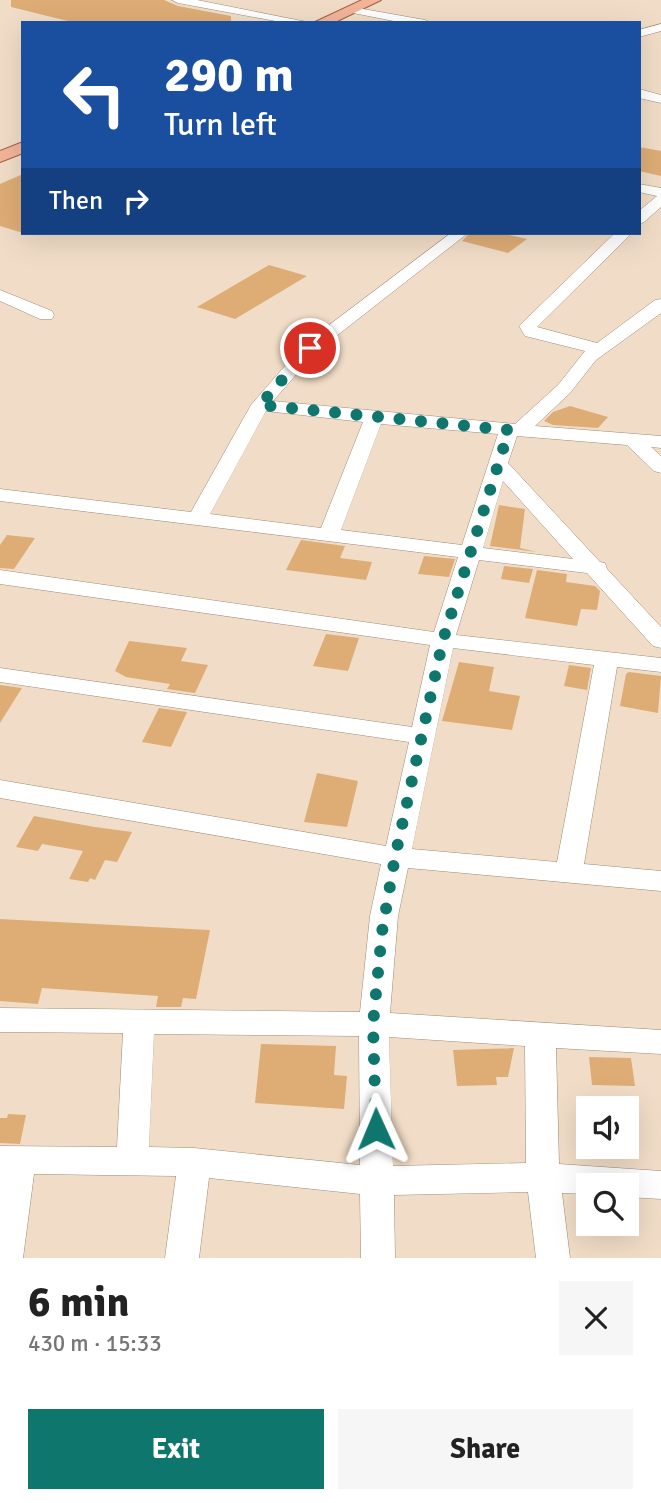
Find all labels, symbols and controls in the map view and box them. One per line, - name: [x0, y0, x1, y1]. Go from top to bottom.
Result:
- text: 290 m: [164, 45, 294, 105]
- icon: left: [49, 49, 140, 140]
- text: Turn left: [164, 105, 277, 144]
- icon: right: [117, 182, 155, 220]
- text: Then: [49, 185, 103, 217]
- pin: [280, 318, 340, 378]
- icon: arrive: [291, 329, 329, 367]
- position arrow: [339, 1092, 413, 1166]
- map controls: [576, 1096, 639, 1236]
- button: sound: [576, 1096, 639, 1159]
- button: search: [576, 1173, 639, 1236]
- text: 6 min: [28, 1277, 129, 1328]
- button: close: [559, 1281, 633, 1355]
- text: 430 m · 15:33: [28, 1329, 162, 1358]
- button: Exit: [28, 1409, 324, 1489]
- button: Share: [338, 1409, 633, 1489]

